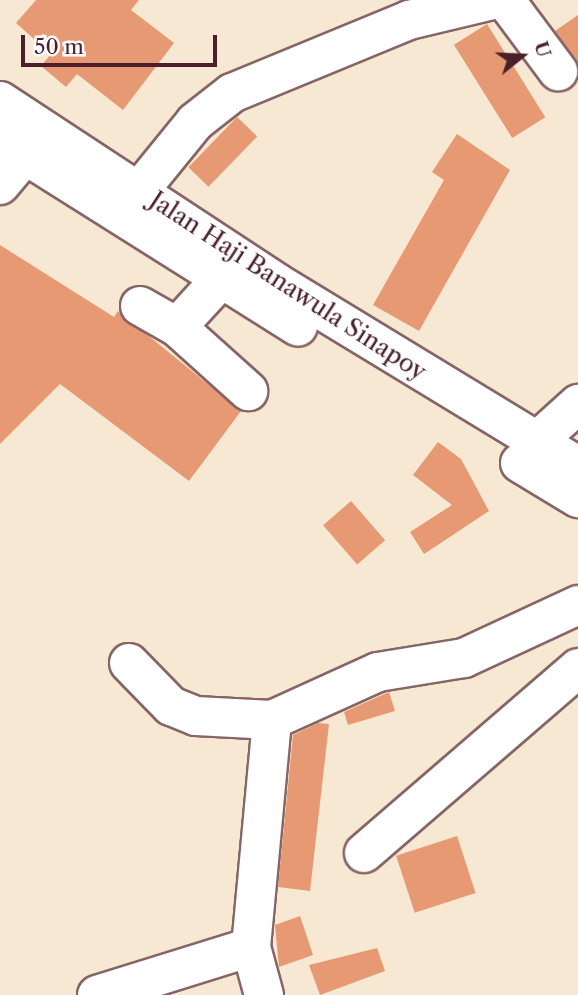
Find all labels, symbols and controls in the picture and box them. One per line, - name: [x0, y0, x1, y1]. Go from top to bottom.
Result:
- scale bar: [24, 21, 220, 65]
- north arrow: [487, 21, 557, 91]
- text: 50 m: [34, 34, 84, 59]
- text: U: [529, 38, 556, 60]
- street label: Jalan Haji Banawula Sinapoy: [144, 186, 432, 386]

